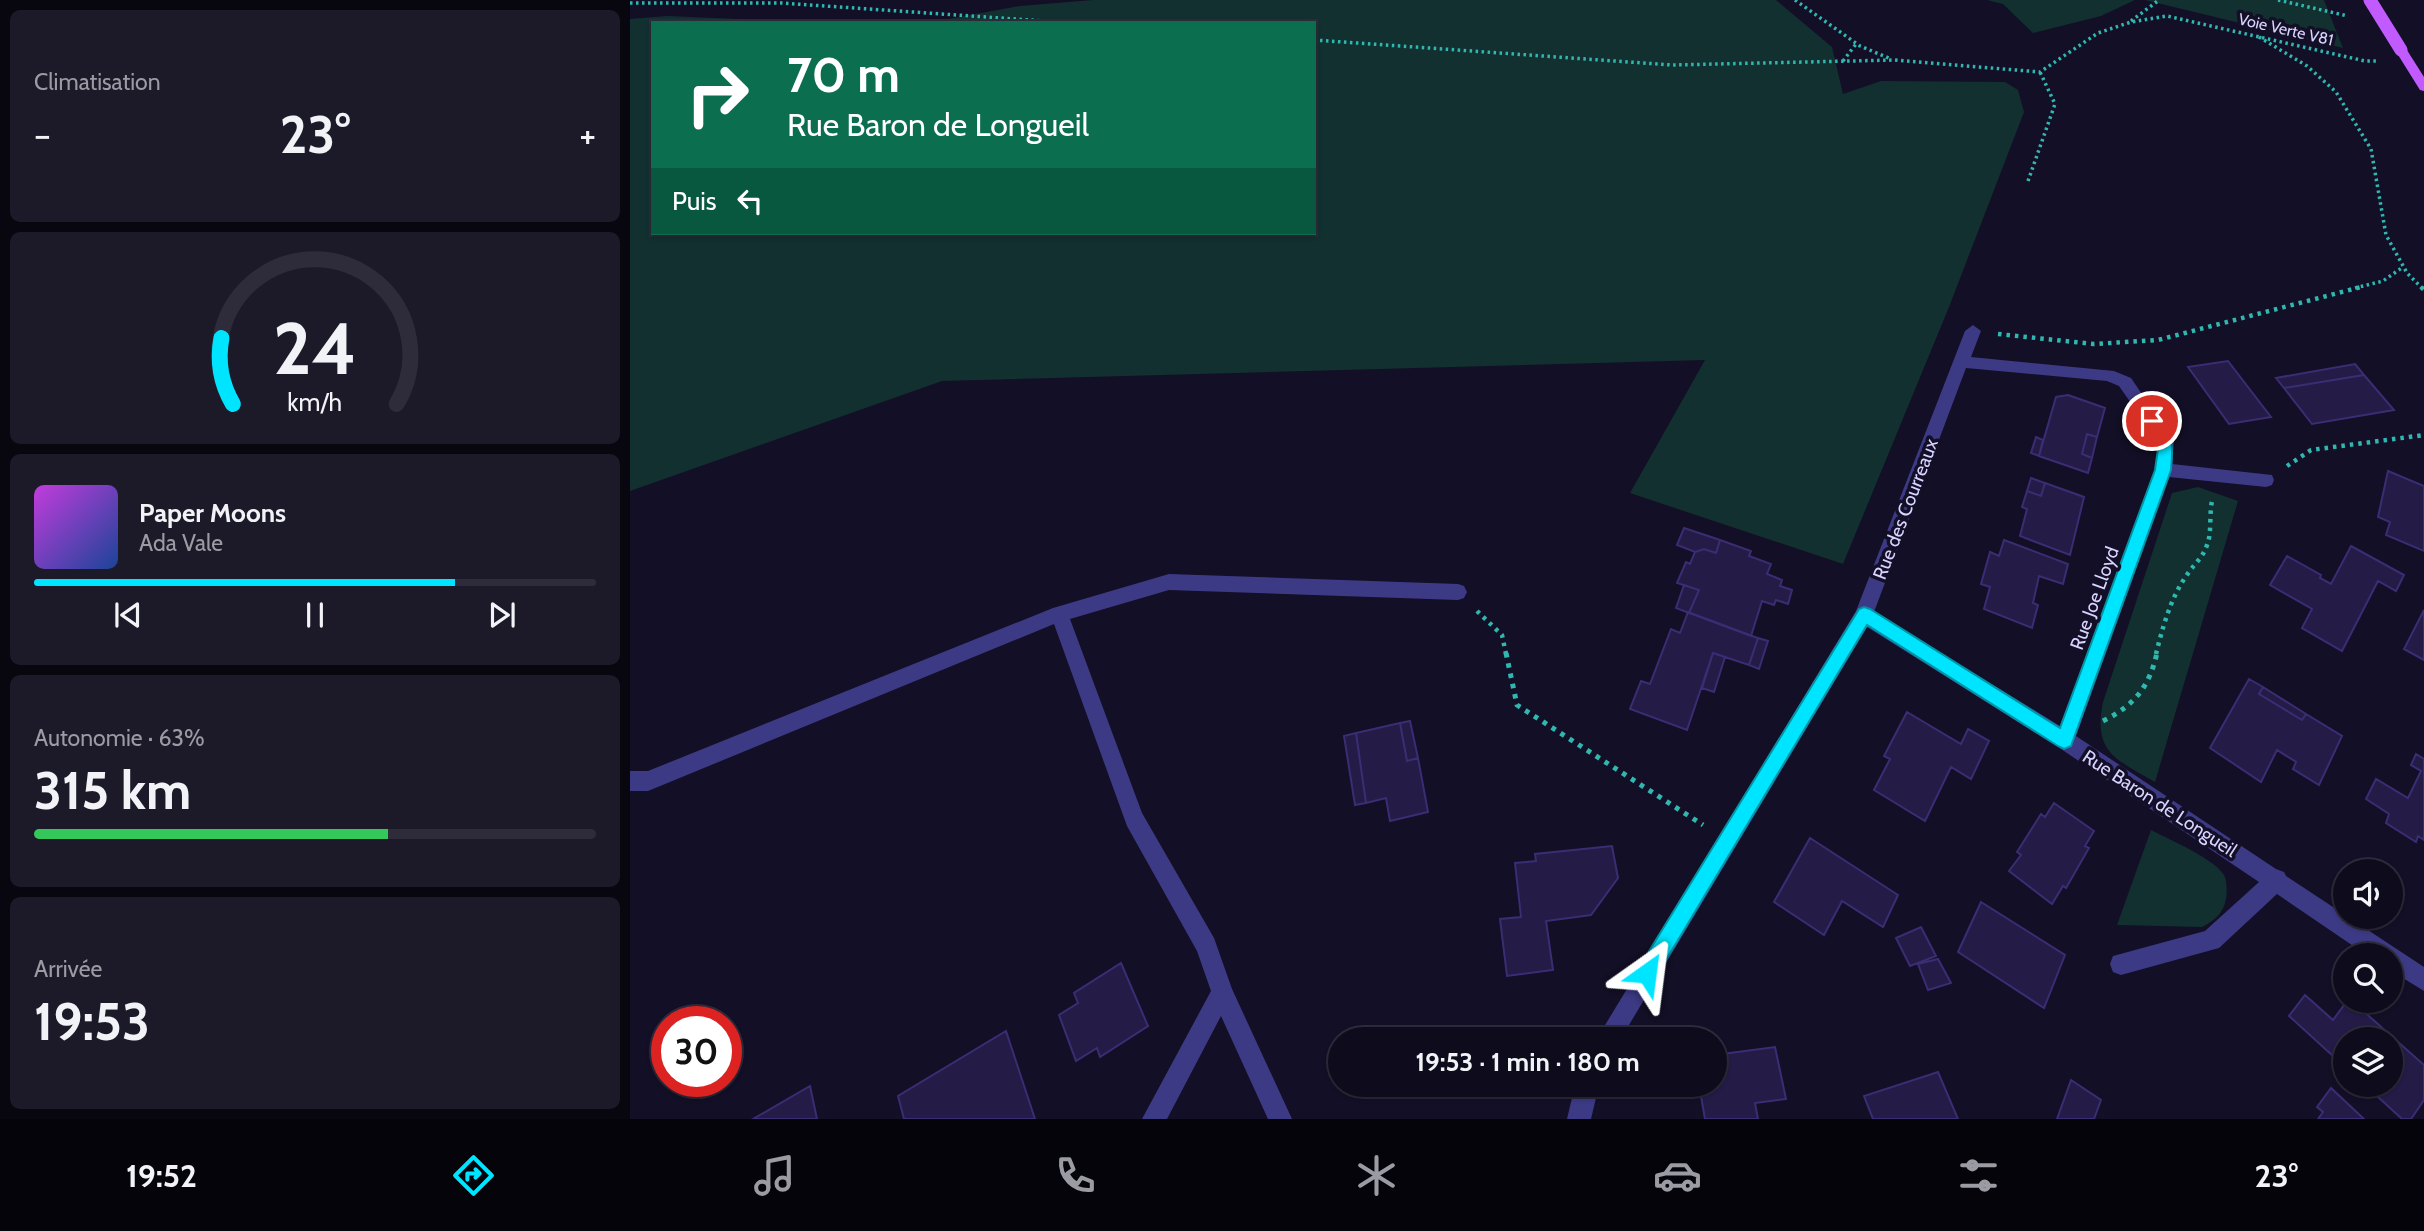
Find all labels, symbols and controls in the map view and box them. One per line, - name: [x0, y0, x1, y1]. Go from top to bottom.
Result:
- street label: Voie Verte V81: [2237, 9, 2335, 50]
- text: 70 m: [787, 45, 900, 104]
- icon: right: [672, 49, 763, 140]
- text: Climatisation: [34, 68, 161, 96]
- text: 23°: [280, 103, 350, 166]
- text: Rue Baron de Longueil: [787, 105, 1089, 144]
- text: −: [34, 111, 51, 158]
- text: +: [579, 111, 596, 158]
- icon: left: [731, 182, 769, 220]
- text: Puis: [672, 185, 717, 217]
- text: 24: [273, 304, 357, 392]
- text: km/h: [288, 386, 342, 416]
- pin: [2122, 391, 2182, 451]
- icon: arrive: [2133, 402, 2171, 440]
- street label: Rue des Courreaux: [1868, 435, 1943, 583]
- text: Paper Moons: [139, 497, 286, 529]
- text: Ada Vale: [139, 529, 223, 557]
- street label: Rue Joe Lloyd: [2065, 543, 2124, 653]
- icon: previous: [109, 596, 147, 634]
- icon: pause: [296, 596, 334, 634]
- icon: next: [483, 596, 521, 634]
- text: Autonomie · 63%: [34, 724, 205, 752]
- street label: Rue Baron de Longueil: [2078, 745, 2242, 862]
- text: 315 km: [34, 759, 191, 822]
- map controls: [2333, 859, 2403, 1097]
- button: sound: [2333, 859, 2403, 929]
- position arrow: [1610, 936, 1684, 1010]
- button: search: [2333, 943, 2403, 1013]
- text: Arrivée: [34, 955, 102, 983]
- text: 19:53: [34, 990, 150, 1053]
- speed limit sign: 30: [651, 1006, 742, 1097]
- button: layers: [2333, 1027, 2403, 1097]
- text: 19:53 · 1 min · 180 m: [1415, 1046, 1640, 1078]
- icon: directions: [449, 1151, 498, 1200]
- icon: music: [750, 1151, 799, 1200]
- icon: phone: [1051, 1151, 1100, 1200]
- icon: climate: [1352, 1151, 1401, 1200]
- icon: car: [1653, 1151, 1702, 1200]
- icon: filters: [1954, 1151, 2003, 1200]
- text: 19:52: [126, 1156, 197, 1195]
- text: 23°: [2255, 1156, 2298, 1195]

